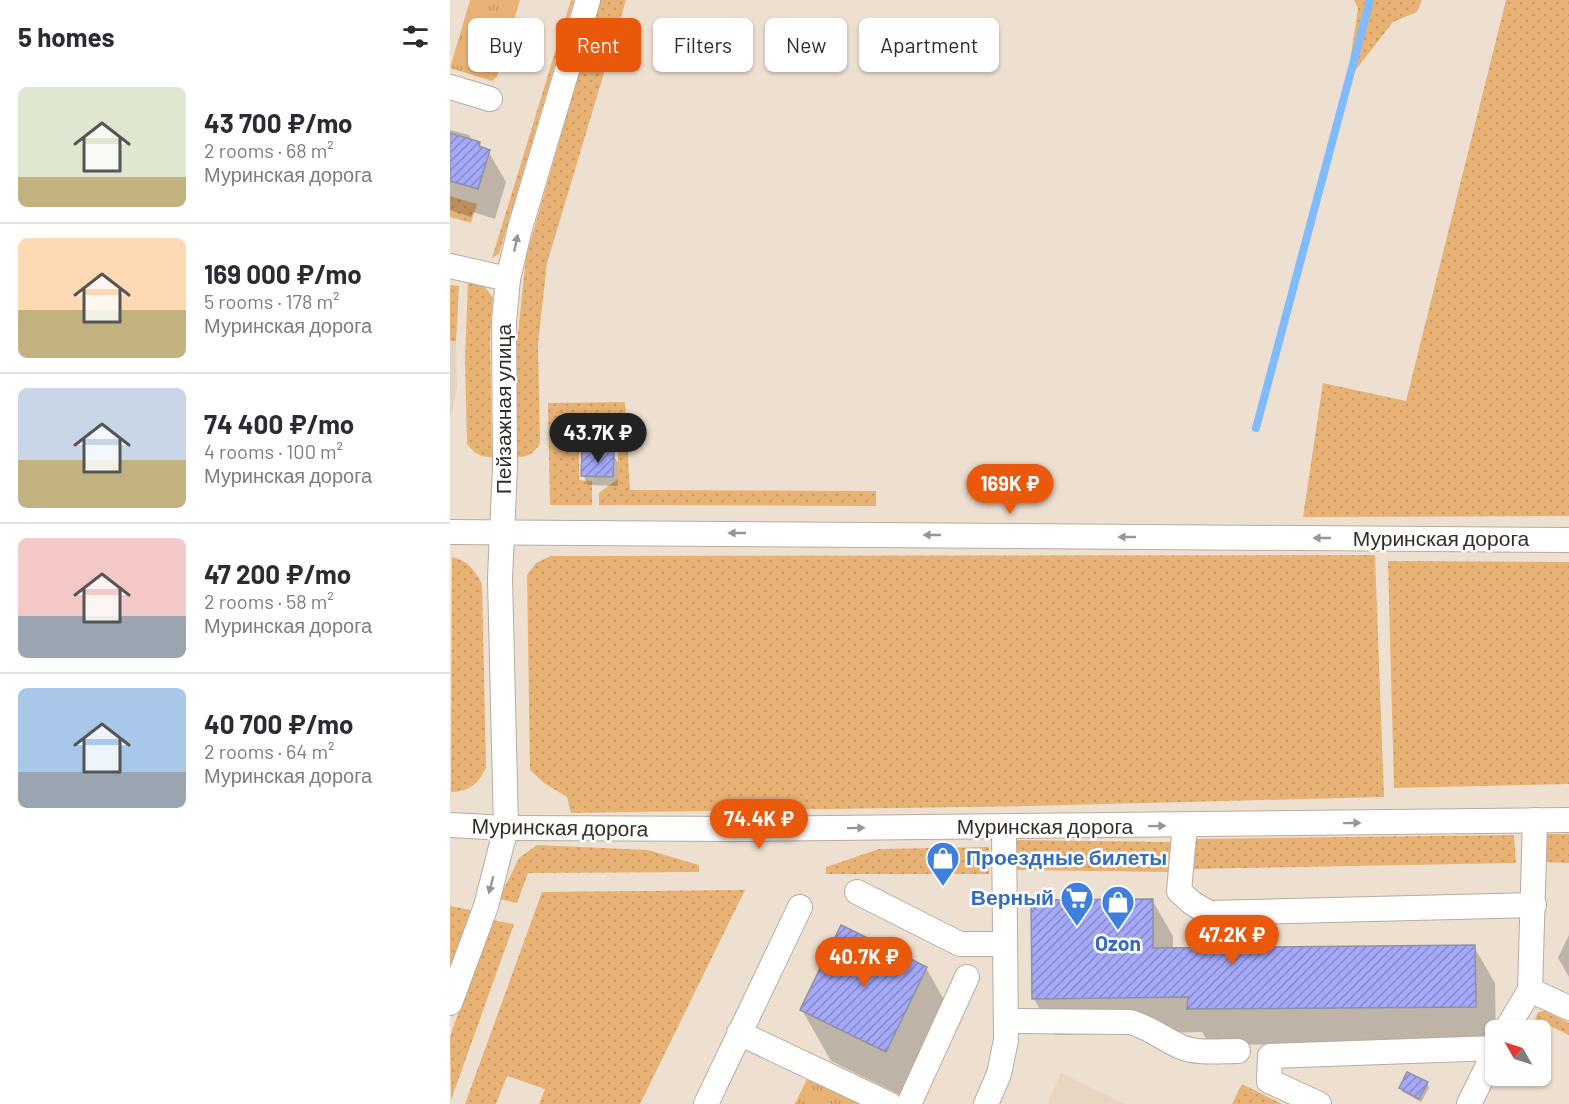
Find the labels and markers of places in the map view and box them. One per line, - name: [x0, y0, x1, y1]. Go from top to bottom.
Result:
- pin: 43.7K ₽: [543, 413, 653, 464]
- pin: 169K ₽: [961, 464, 1059, 515]
- pin: 74.4K ₽: [704, 799, 814, 850]
- shop icon: Проездные билеты: [925, 840, 961, 887]
- place label: Проездные билеты: [966, 844, 1167, 869]
- supermarket icon: Верный: [1059, 880, 1095, 927]
- place label: Верный: [971, 884, 1054, 909]
- shop icon: Ozon: [1100, 884, 1136, 931]
- pin: 47.2K ₽: [1177, 915, 1287, 966]
- place label: Ozon: [1095, 930, 1141, 955]
- pin: 40.7K ₽: [809, 937, 919, 988]

